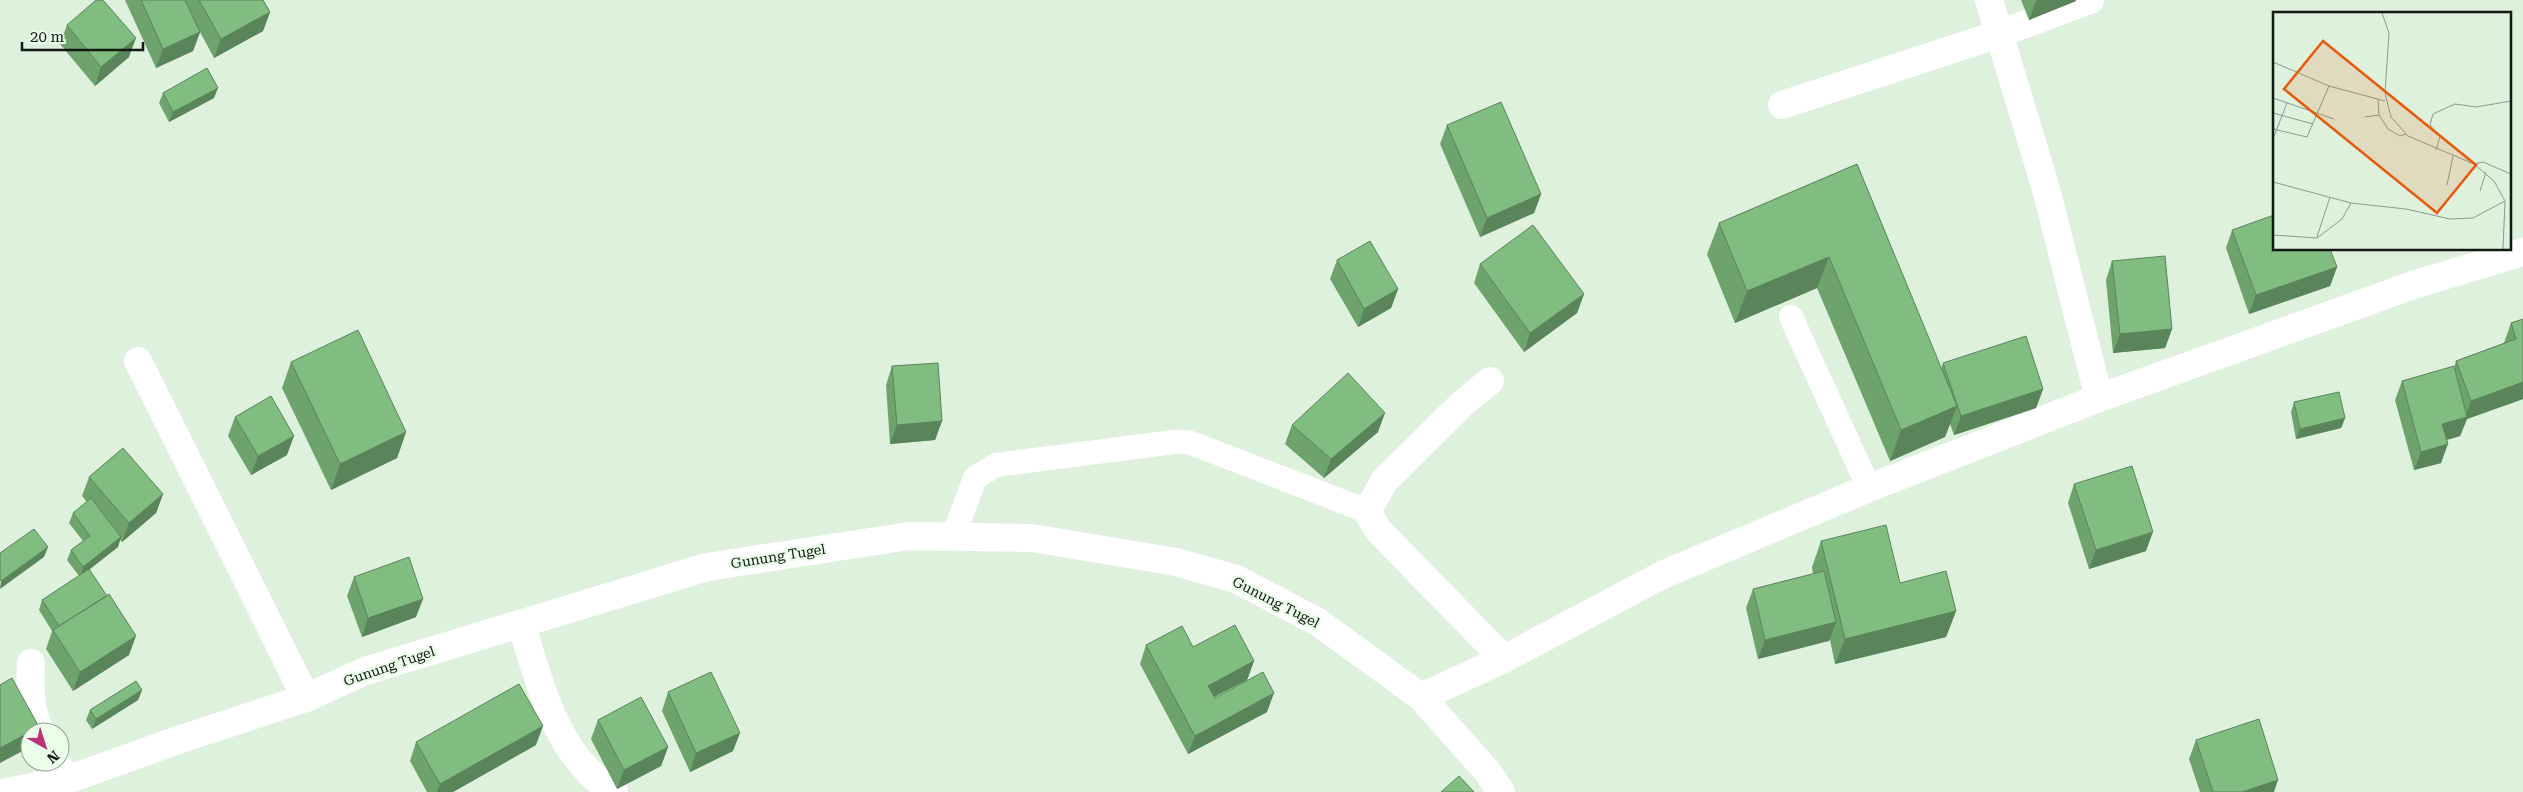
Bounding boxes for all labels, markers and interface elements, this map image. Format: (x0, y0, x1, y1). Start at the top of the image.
inset map (2273, 12, 2510, 250)
scale bar (22, 20, 144, 52)
text: 20 m (30, 28, 65, 46)
street label: Gunung Tugel (730, 541, 827, 571)
street label: Gunung Tugel (1230, 573, 1323, 631)
street label: Gunung Tugel (341, 643, 437, 689)
north arrow (20, 722, 70, 772)
text: N (44, 747, 62, 767)

